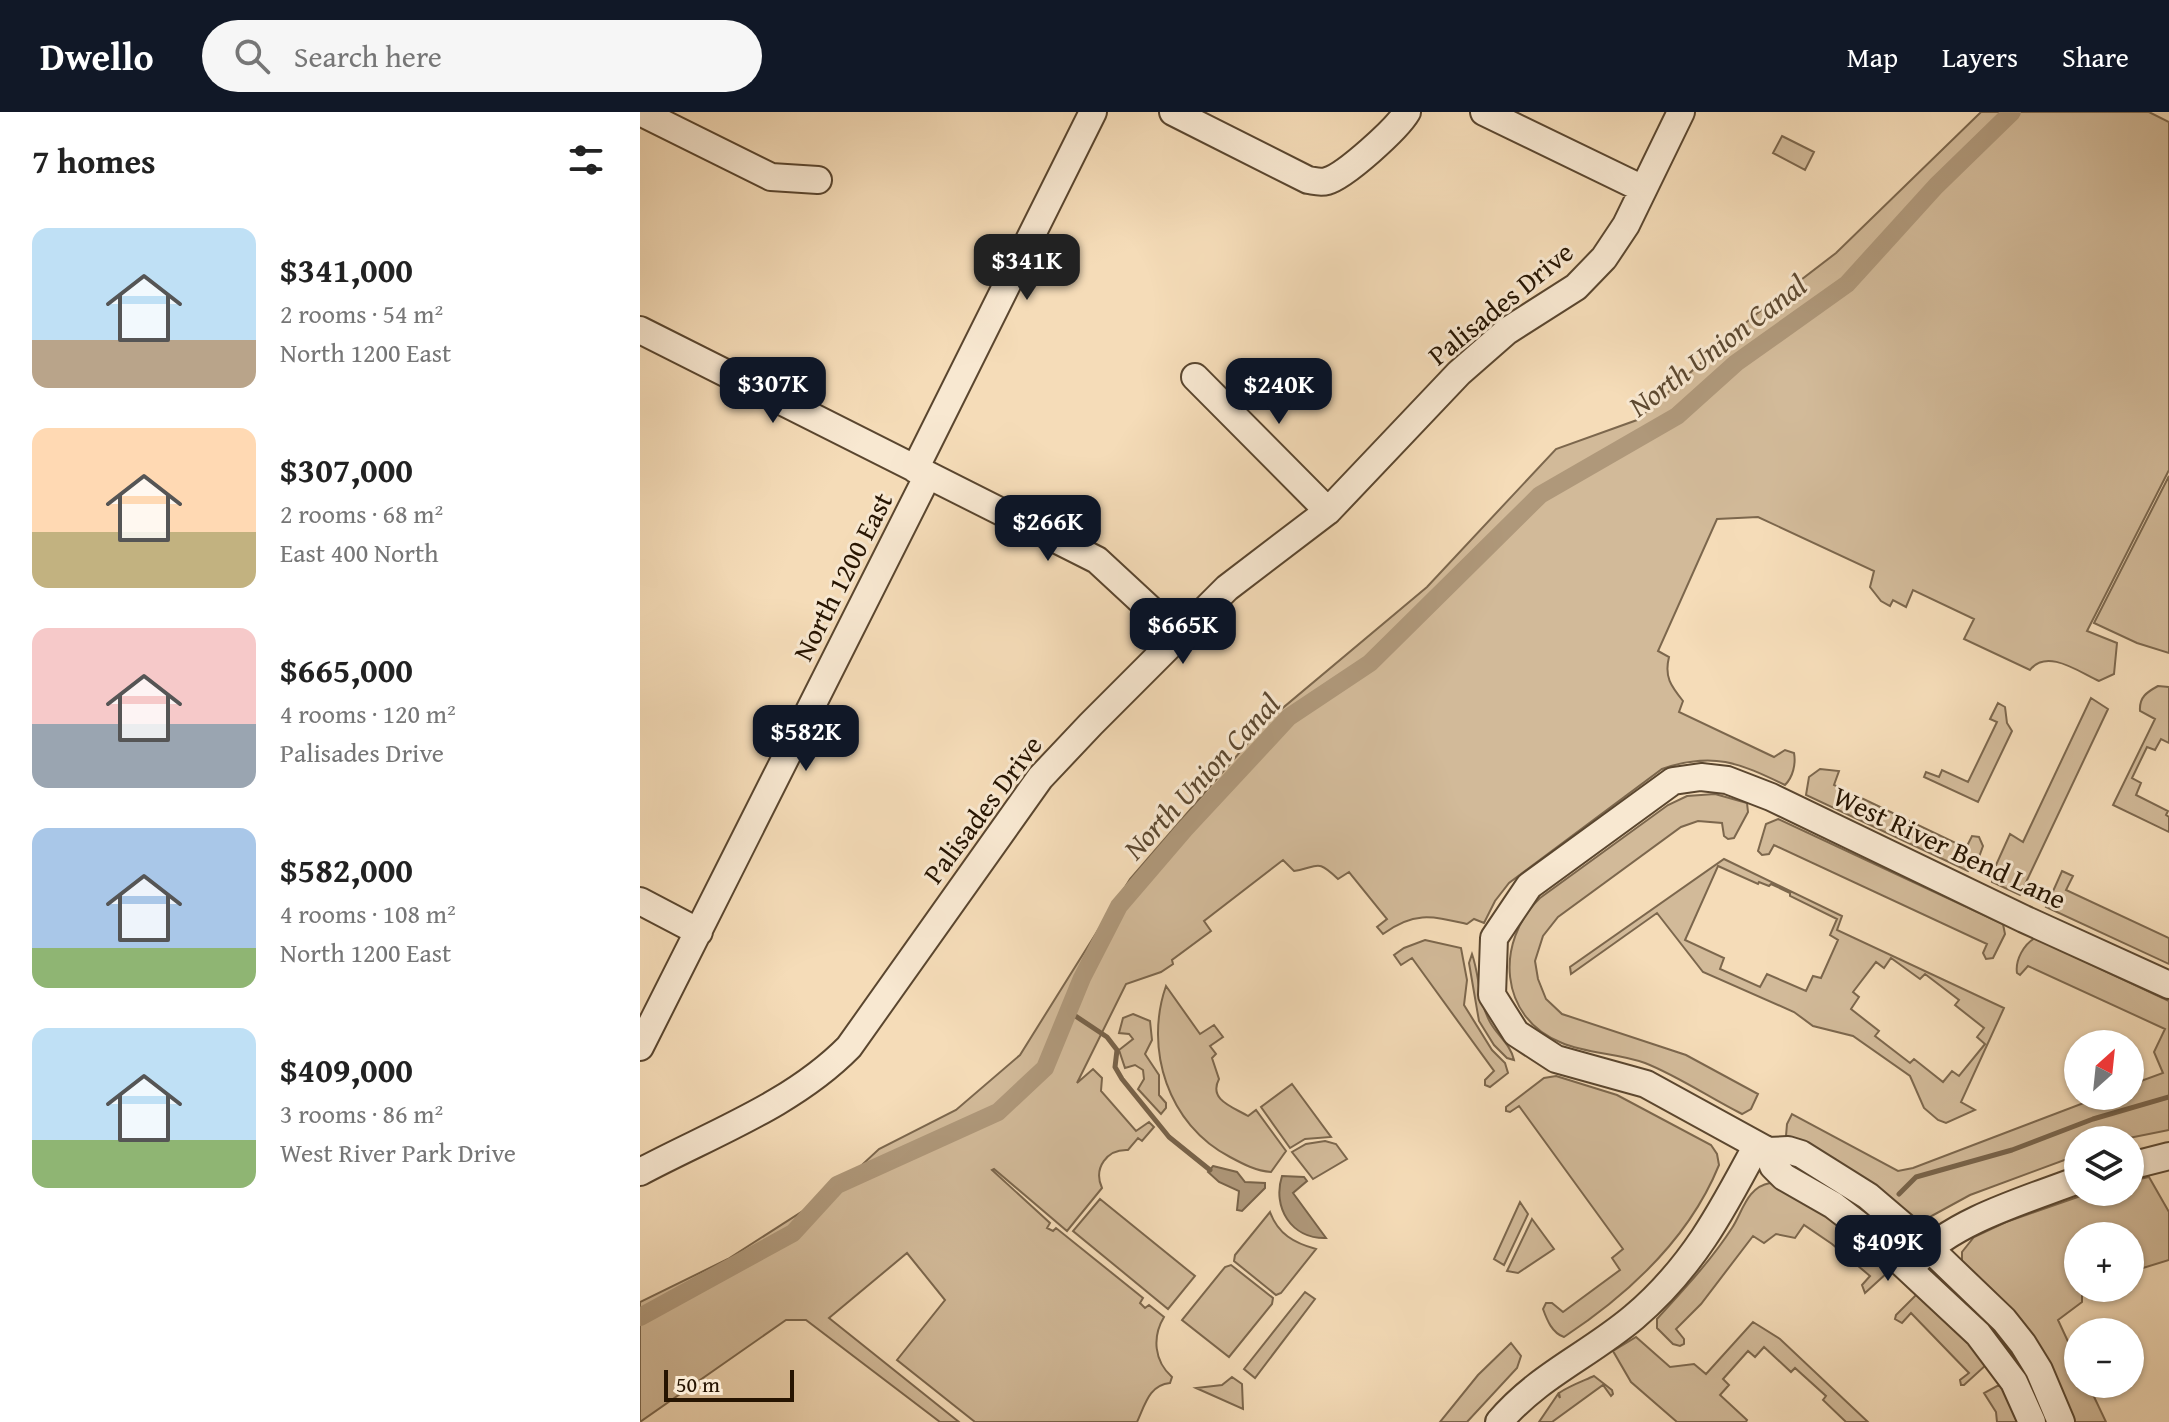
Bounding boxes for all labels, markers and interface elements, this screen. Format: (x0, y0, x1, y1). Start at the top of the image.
search box (202, 20, 762, 92)
text: Dwello (40, 28, 154, 84)
icon: search (230, 34, 274, 78)
text: Search here (294, 34, 442, 78)
text: Map (1847, 36, 1898, 77)
text: Layers (1942, 36, 2018, 77)
text: Share (2062, 36, 2129, 77)
text: 7 homes (32, 136, 156, 185)
icon: filters (564, 138, 608, 182)
street label: Palisades Drive (1418, 232, 1582, 374)
pin: $341K (971, 234, 1083, 302)
text: $341K (992, 240, 1062, 279)
text: $341,000 (280, 245, 413, 294)
icon: home (96, 260, 192, 356)
water label: North Union Canal (1618, 263, 1815, 427)
text: 2 rooms · 54 m² (280, 294, 443, 333)
text: North 1200 East (280, 333, 451, 372)
pin: $307K (717, 357, 829, 425)
pin: $240K (1223, 358, 1335, 426)
text: $307K (738, 363, 808, 402)
text: $240K (1244, 364, 1314, 403)
text: $307,000 (280, 445, 413, 494)
icon: home (96, 460, 192, 556)
street label: North 1200 East (782, 484, 902, 667)
text: 2 rooms · 68 m² (280, 494, 443, 533)
pin: $266K (992, 495, 1104, 563)
text: $266K (1013, 501, 1083, 540)
text: East 400 North (280, 533, 439, 572)
pin: $665K (1127, 598, 1239, 666)
text: $665K (1148, 604, 1218, 643)
text: $665,000 (280, 645, 413, 694)
icon: home (96, 660, 192, 756)
water label: North Union Canal (1112, 683, 1290, 870)
text: 4 rooms · 120 m² (280, 694, 456, 733)
pin: $582K (750, 705, 862, 773)
text: $582K (771, 711, 841, 750)
street label: Palisades Drive (913, 726, 1051, 892)
text: Palisades Drive (280, 733, 444, 772)
street label: West River Bend Lane (1827, 775, 2073, 919)
text: $582,000 (280, 845, 413, 894)
icon: home (96, 860, 192, 956)
text: 4 rooms · 108 m² (280, 894, 456, 933)
text: North 1200 East (280, 933, 451, 972)
north arrow (2064, 1030, 2144, 1110)
map controls (2064, 1030, 2144, 1398)
text: $409,000 (280, 1045, 413, 1094)
icon: home (96, 1060, 192, 1156)
text: 3 rooms · 86 m² (280, 1094, 443, 1133)
button: layers (2064, 1126, 2144, 1206)
text: West River Park Drive (280, 1133, 516, 1172)
pin: $409K (1832, 1215, 1944, 1283)
text: $409K (1853, 1221, 1923, 1260)
button: + (2064, 1222, 2144, 1302)
button: − (2064, 1318, 2144, 1398)
scale bar (664, 1366, 794, 1402)
text: 50 m (676, 1368, 720, 1400)

